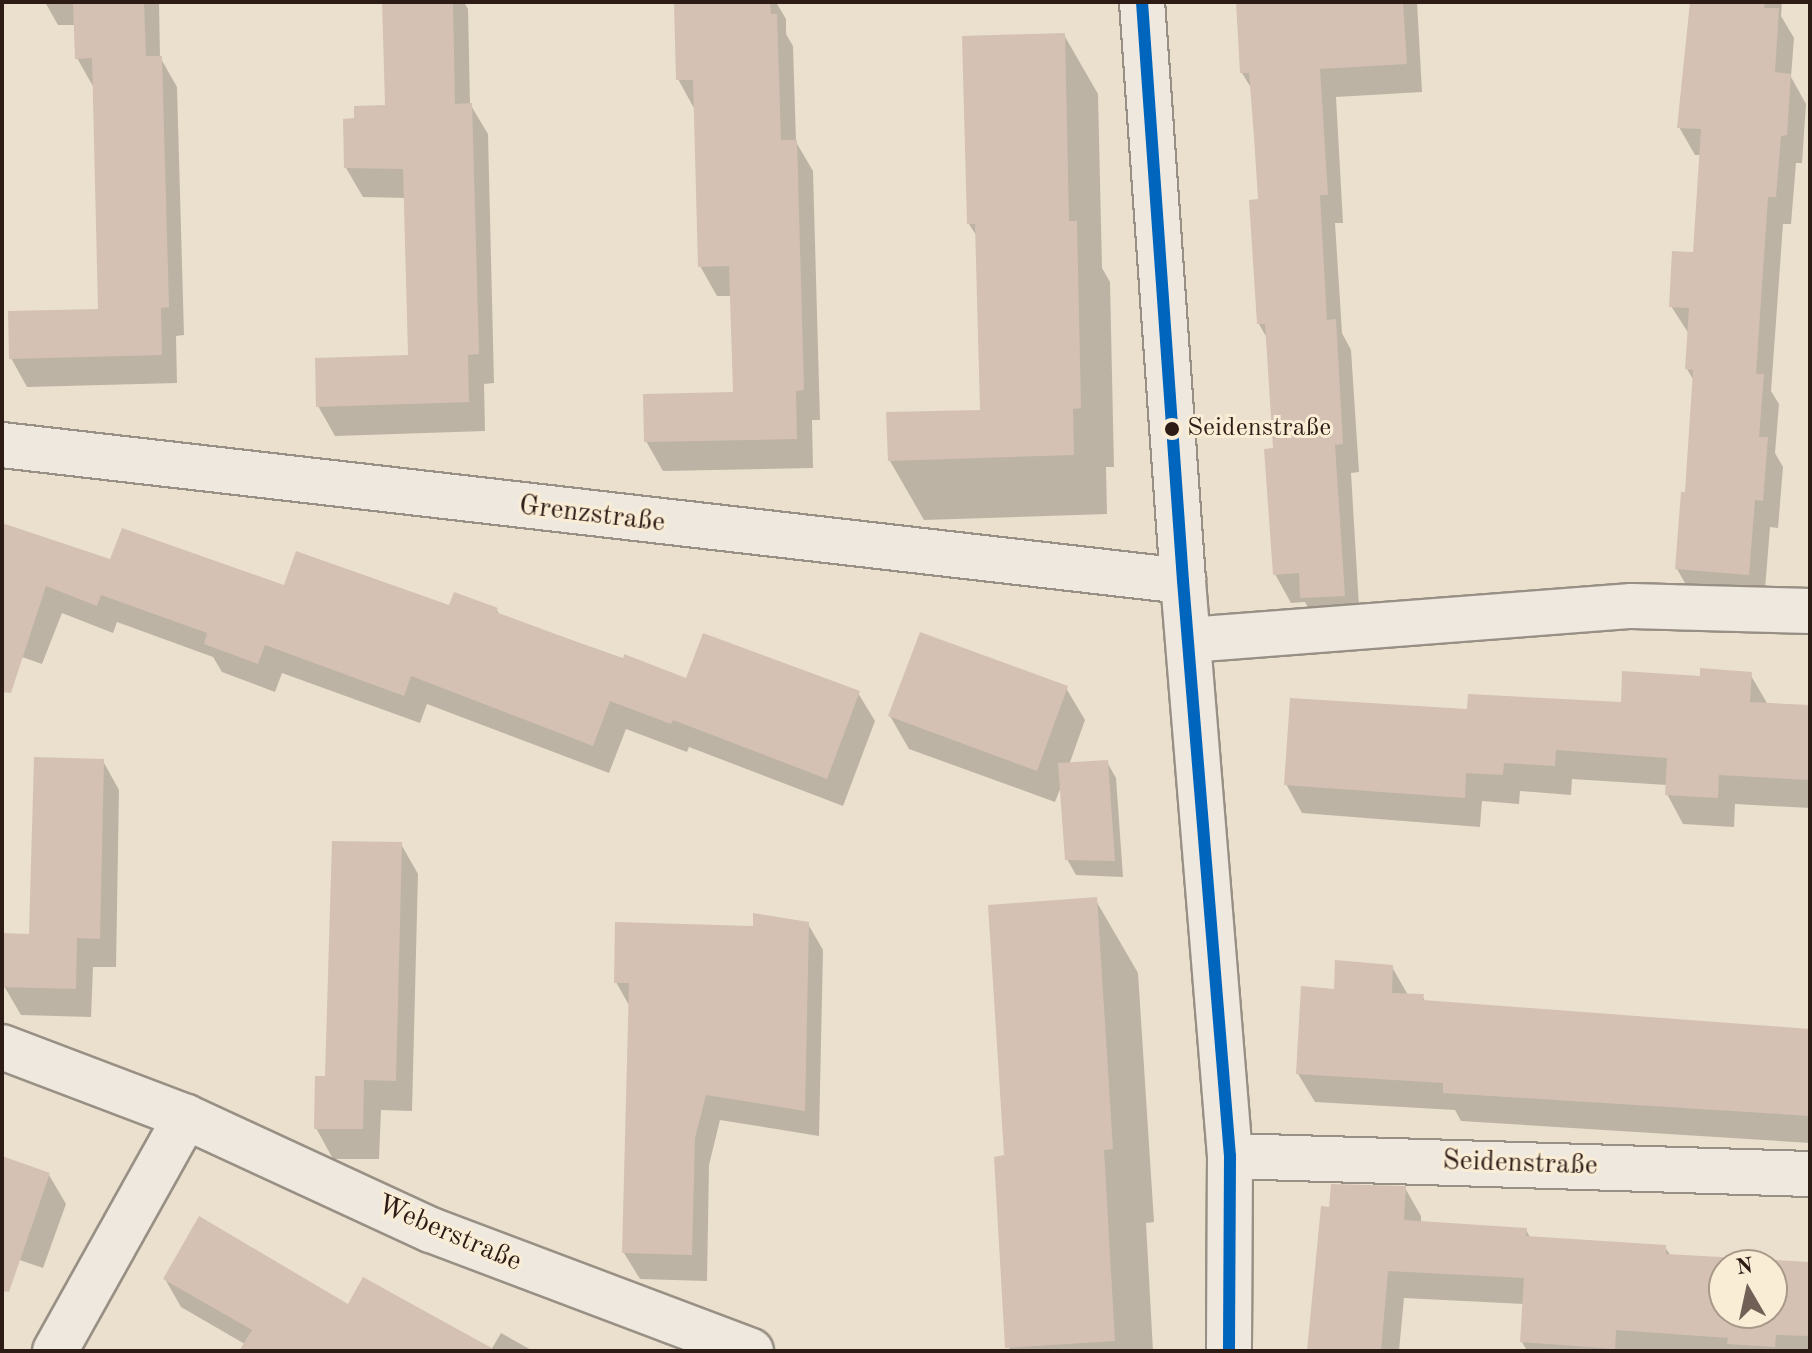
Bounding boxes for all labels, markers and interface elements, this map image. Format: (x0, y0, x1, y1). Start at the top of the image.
place label: Seidenstraße (1187, 413, 1331, 445)
marker: Seidenstraße (1164, 421, 1180, 437)
street label: Grenzstraße (517, 489, 667, 541)
street label: Seidenstraße (1442, 1145, 1598, 1183)
street label: Weberstraße (372, 1189, 526, 1279)
north arrow (1708, 1249, 1788, 1329)
text: N (1735, 1255, 1755, 1279)

